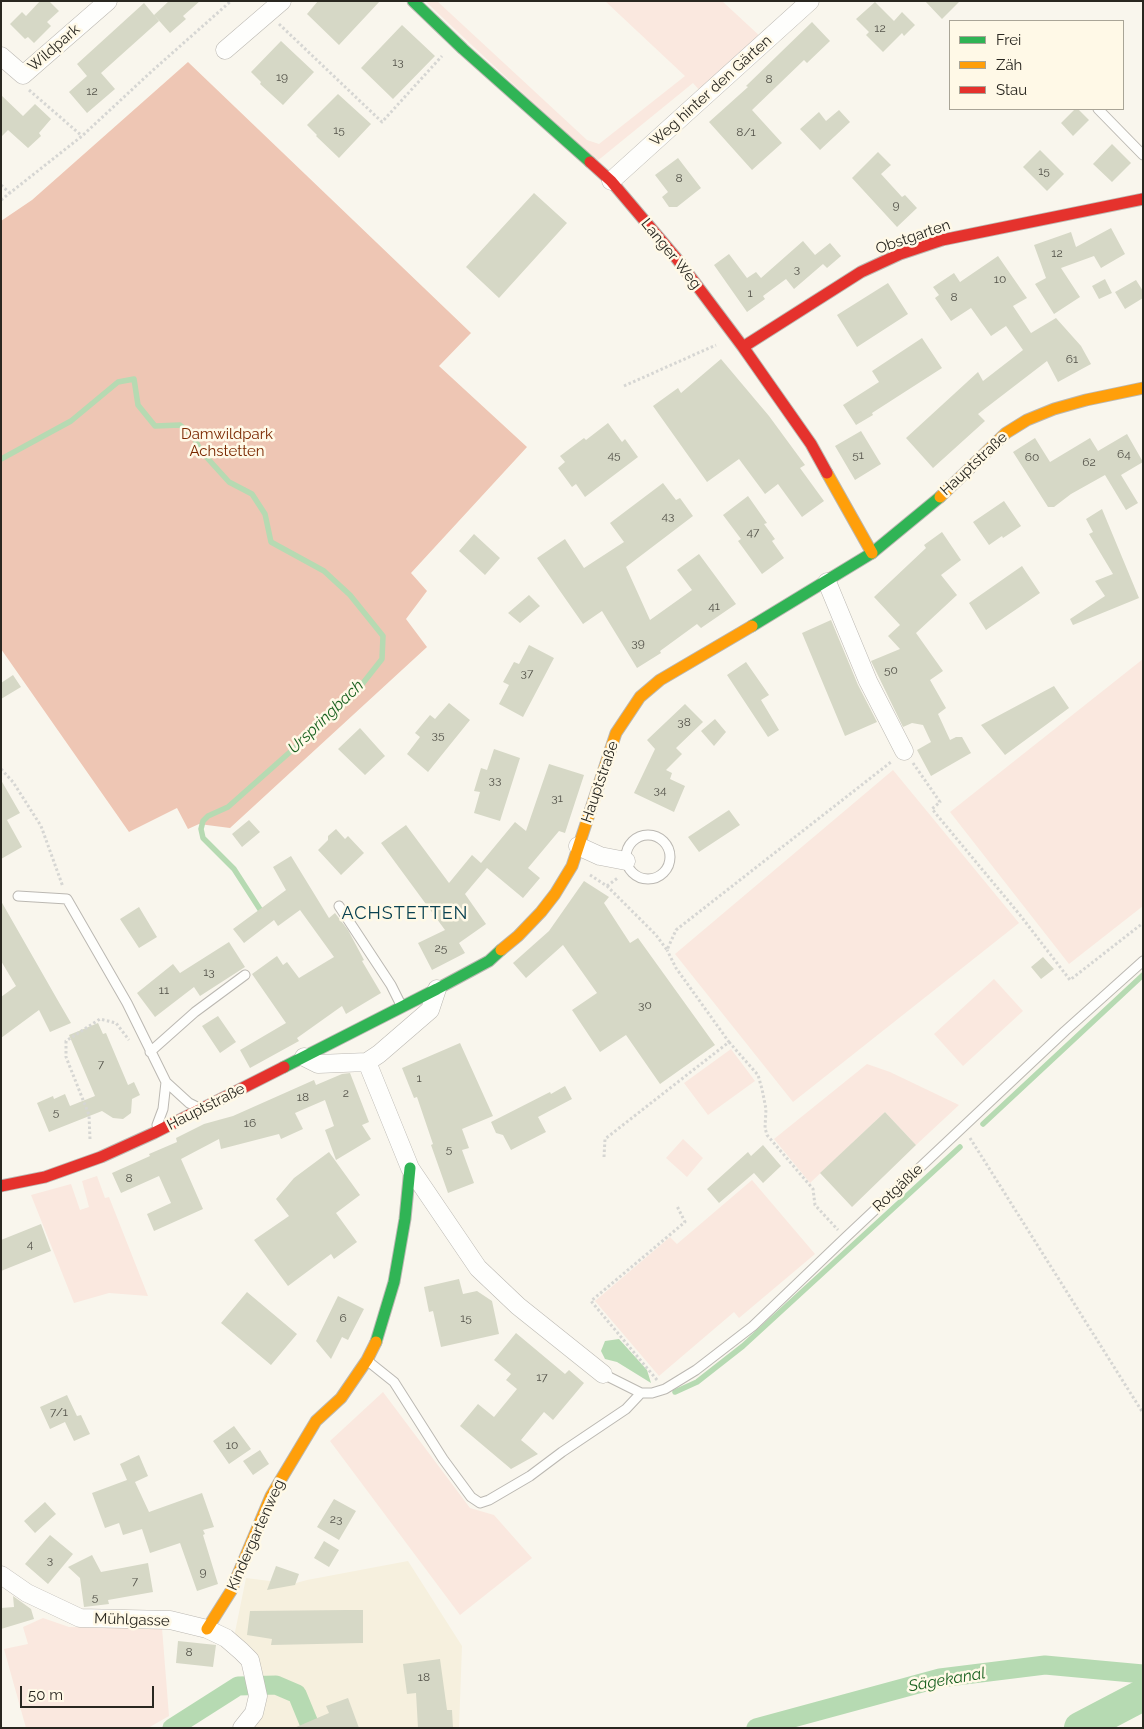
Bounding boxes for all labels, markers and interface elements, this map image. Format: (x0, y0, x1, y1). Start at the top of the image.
legend (949, 20, 1124, 110)
street label: Wildpark (24, 21, 84, 75)
house number: 12 (874, 21, 886, 35)
text: Frei (996, 31, 1021, 49)
street label: Weg hinter den Gärten (646, 32, 776, 150)
house number: 13 (392, 55, 404, 69)
text: Zäh (996, 56, 1022, 74)
house number: 19 (276, 70, 288, 84)
house number: 8 (765, 72, 773, 86)
text: Stau (996, 81, 1027, 99)
house number: 12 (86, 84, 98, 98)
house number: 15 (333, 123, 345, 137)
house number: 8/1 (736, 125, 756, 139)
house number: 15 (1038, 164, 1050, 178)
house number: 8 (675, 171, 683, 185)
house number: 9 (892, 198, 900, 212)
street label: Langer Weg (637, 215, 705, 293)
street label: Obstgarten (873, 216, 953, 258)
house number: 12 (1051, 246, 1063, 260)
house number: 3 (794, 262, 800, 276)
house number: 10 (994, 272, 1006, 286)
house number: 1 (747, 286, 753, 300)
house number: 8 (950, 290, 958, 304)
house number: 61 (1066, 352, 1078, 366)
park label: Damwildpark Achstetten (181, 425, 273, 460)
street label: Hauptstraße (937, 428, 1011, 500)
house number: 64 (1117, 447, 1131, 461)
house number: 45 (607, 448, 621, 462)
house number: 51 (852, 448, 864, 462)
house number: 60 (1025, 450, 1039, 464)
house number: 62 (1082, 455, 1096, 469)
house number: 43 (662, 509, 674, 523)
house number: 47 (747, 525, 759, 539)
house number: 41 (708, 599, 720, 613)
house number: 39 (631, 636, 645, 650)
house number: 50 (884, 663, 898, 677)
house number: 37 (521, 666, 533, 680)
water label: Urspringbach (284, 676, 368, 758)
house number: 38 (677, 715, 691, 729)
house number: 35 (432, 728, 444, 742)
street label: Hauptstraße (578, 739, 622, 825)
house number: 33 (489, 773, 501, 787)
house number: 34 (654, 783, 666, 797)
house number: 31 (551, 791, 563, 805)
district label: ACHSTETTEN (340, 903, 470, 925)
house number: 25 (435, 941, 447, 955)
house number: 13 (203, 965, 215, 979)
house number: 11 (159, 983, 169, 997)
house number: 30 (638, 998, 652, 1012)
house number: 7 (98, 1057, 104, 1071)
house number: 1 (416, 1071, 422, 1085)
street label: Hauptstraße (164, 1080, 248, 1134)
house number: 2 (343, 1086, 349, 1100)
house number: 18 (297, 1090, 309, 1104)
house number: 5 (53, 1105, 59, 1119)
house number: 16 (244, 1116, 256, 1130)
house number: 5 (446, 1142, 452, 1156)
street label: Rotgäßle (869, 1160, 927, 1216)
house number: 8 (125, 1171, 133, 1185)
house number: 4 (27, 1237, 33, 1251)
house number: 6 (339, 1311, 347, 1325)
house number: 15 (460, 1311, 472, 1325)
house number: 17 (536, 1370, 548, 1384)
house number: 7/1 (50, 1405, 68, 1419)
house number: 10 (226, 1438, 238, 1452)
street label: Kindergartenweg (223, 1477, 289, 1593)
house number: 23 (330, 1512, 342, 1526)
house number: 3 (47, 1553, 53, 1567)
house number: 9 (199, 1565, 207, 1579)
house number: 7 (132, 1574, 138, 1588)
house number: 5 (92, 1590, 98, 1604)
street label: Mühlgasse (94, 1610, 170, 1630)
house number: 8 (185, 1645, 193, 1659)
water label: Sägekanal (907, 1664, 987, 1696)
house number: 18 (418, 1670, 430, 1684)
scale bar (22, 1676, 156, 1708)
text: 50 m (28, 1686, 63, 1704)

